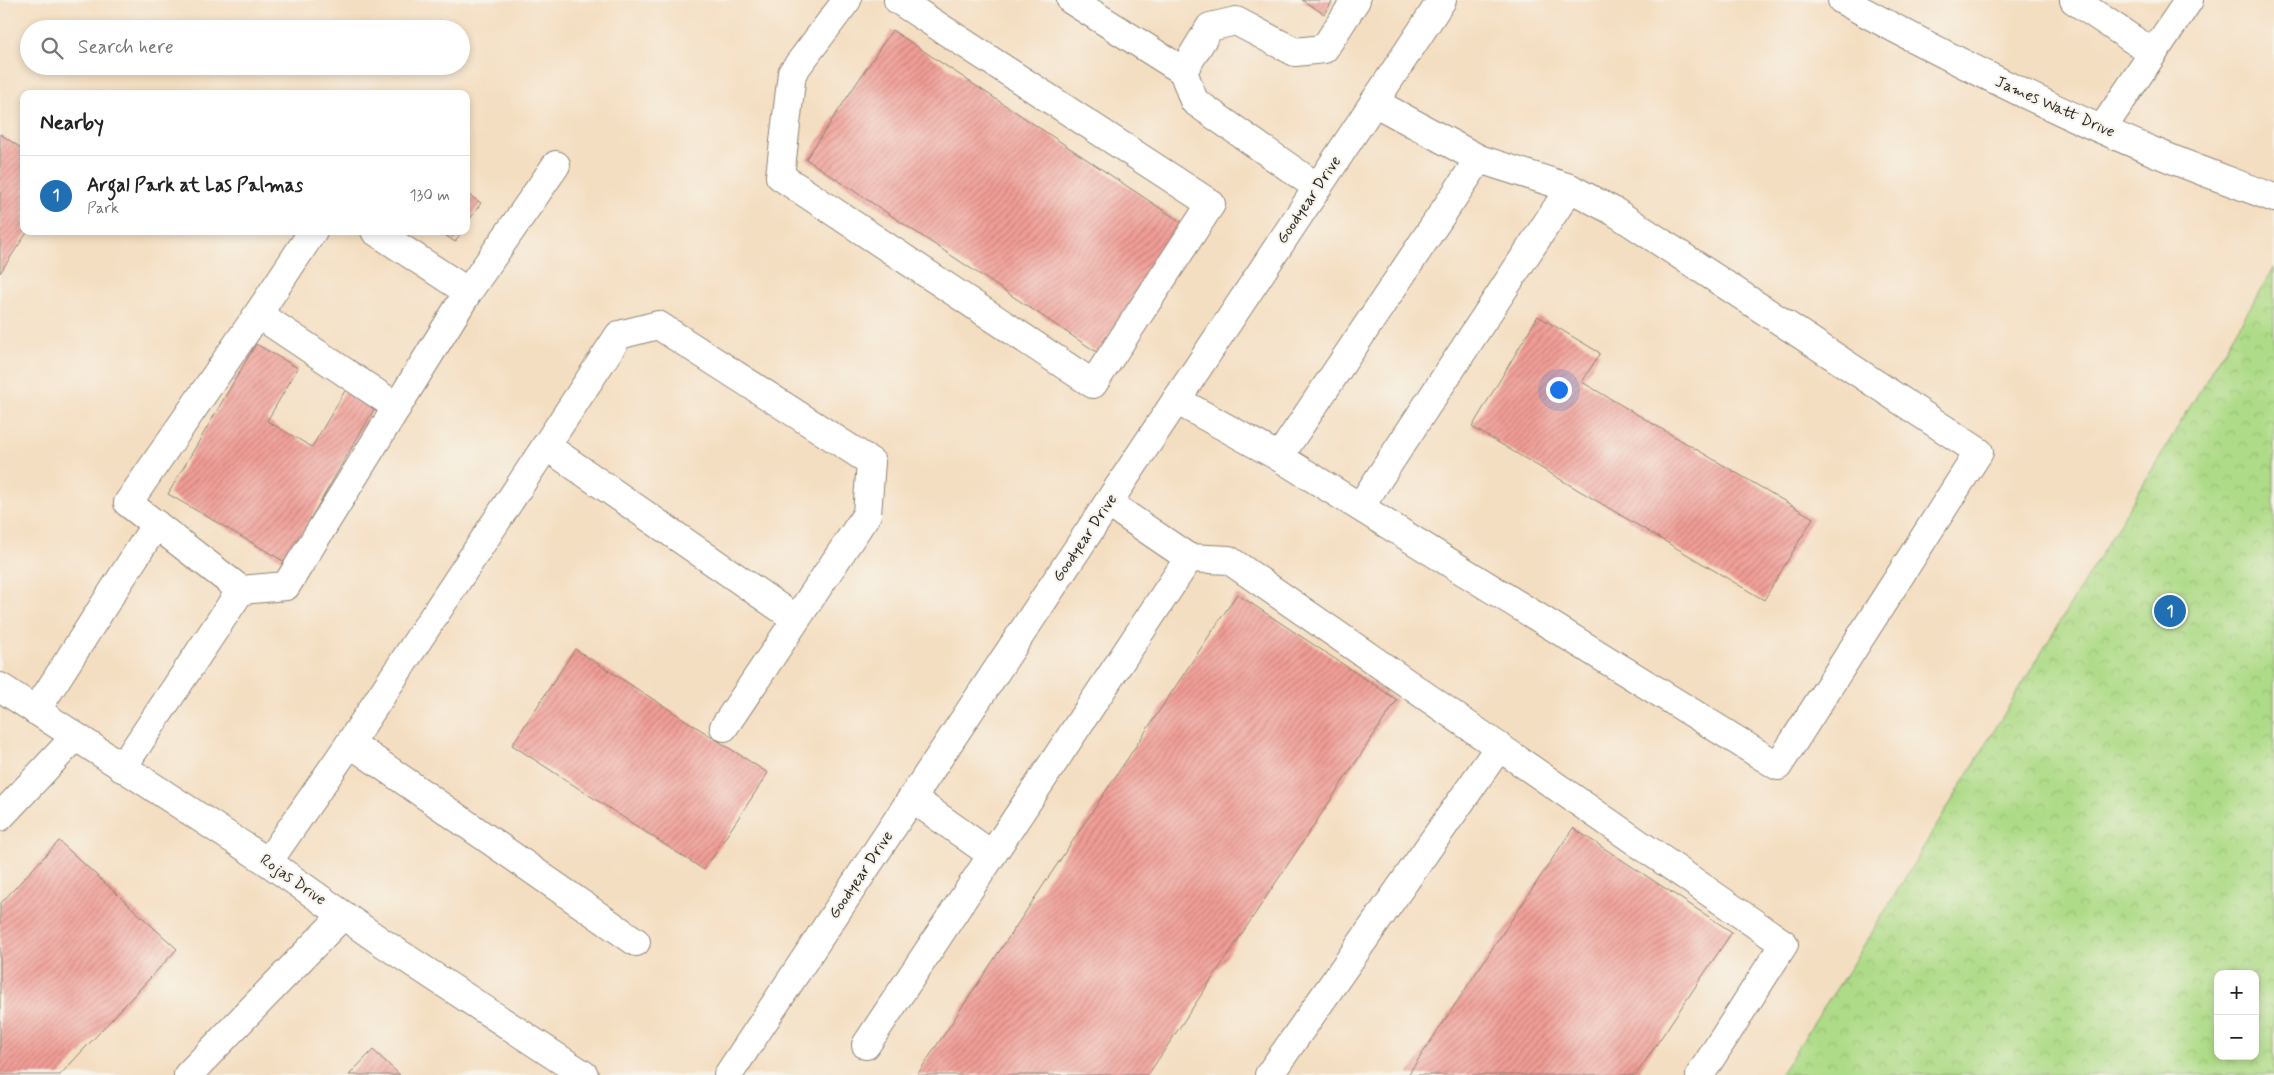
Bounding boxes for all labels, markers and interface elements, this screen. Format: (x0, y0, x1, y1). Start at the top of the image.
search box (20, 20, 470, 75)
icon: search (38, 34, 66, 62)
text: Search here (78, 35, 174, 60)
street label: James Watt Drive (1992, 71, 2118, 143)
text: Nearby (40, 109, 104, 137)
street label: Goodyear Drive (1272, 152, 1346, 248)
text: Argal Park at Las Palmas (87, 173, 303, 198)
text: 1 (52, 185, 60, 206)
text: 130 m (409, 185, 450, 206)
text: Park (87, 198, 119, 219)
your location (1546, 377, 1572, 403)
street label: Goodyear Drive (1048, 490, 1122, 586)
pin: 1 (2154, 592, 2186, 630)
street label: Goodyear Drive (824, 827, 898, 923)
street label: Rojas Drive (256, 850, 330, 910)
map controls (2214, 970, 2259, 1060)
button: + (2214, 970, 2259, 1015)
button: − (2214, 1015, 2259, 1060)

